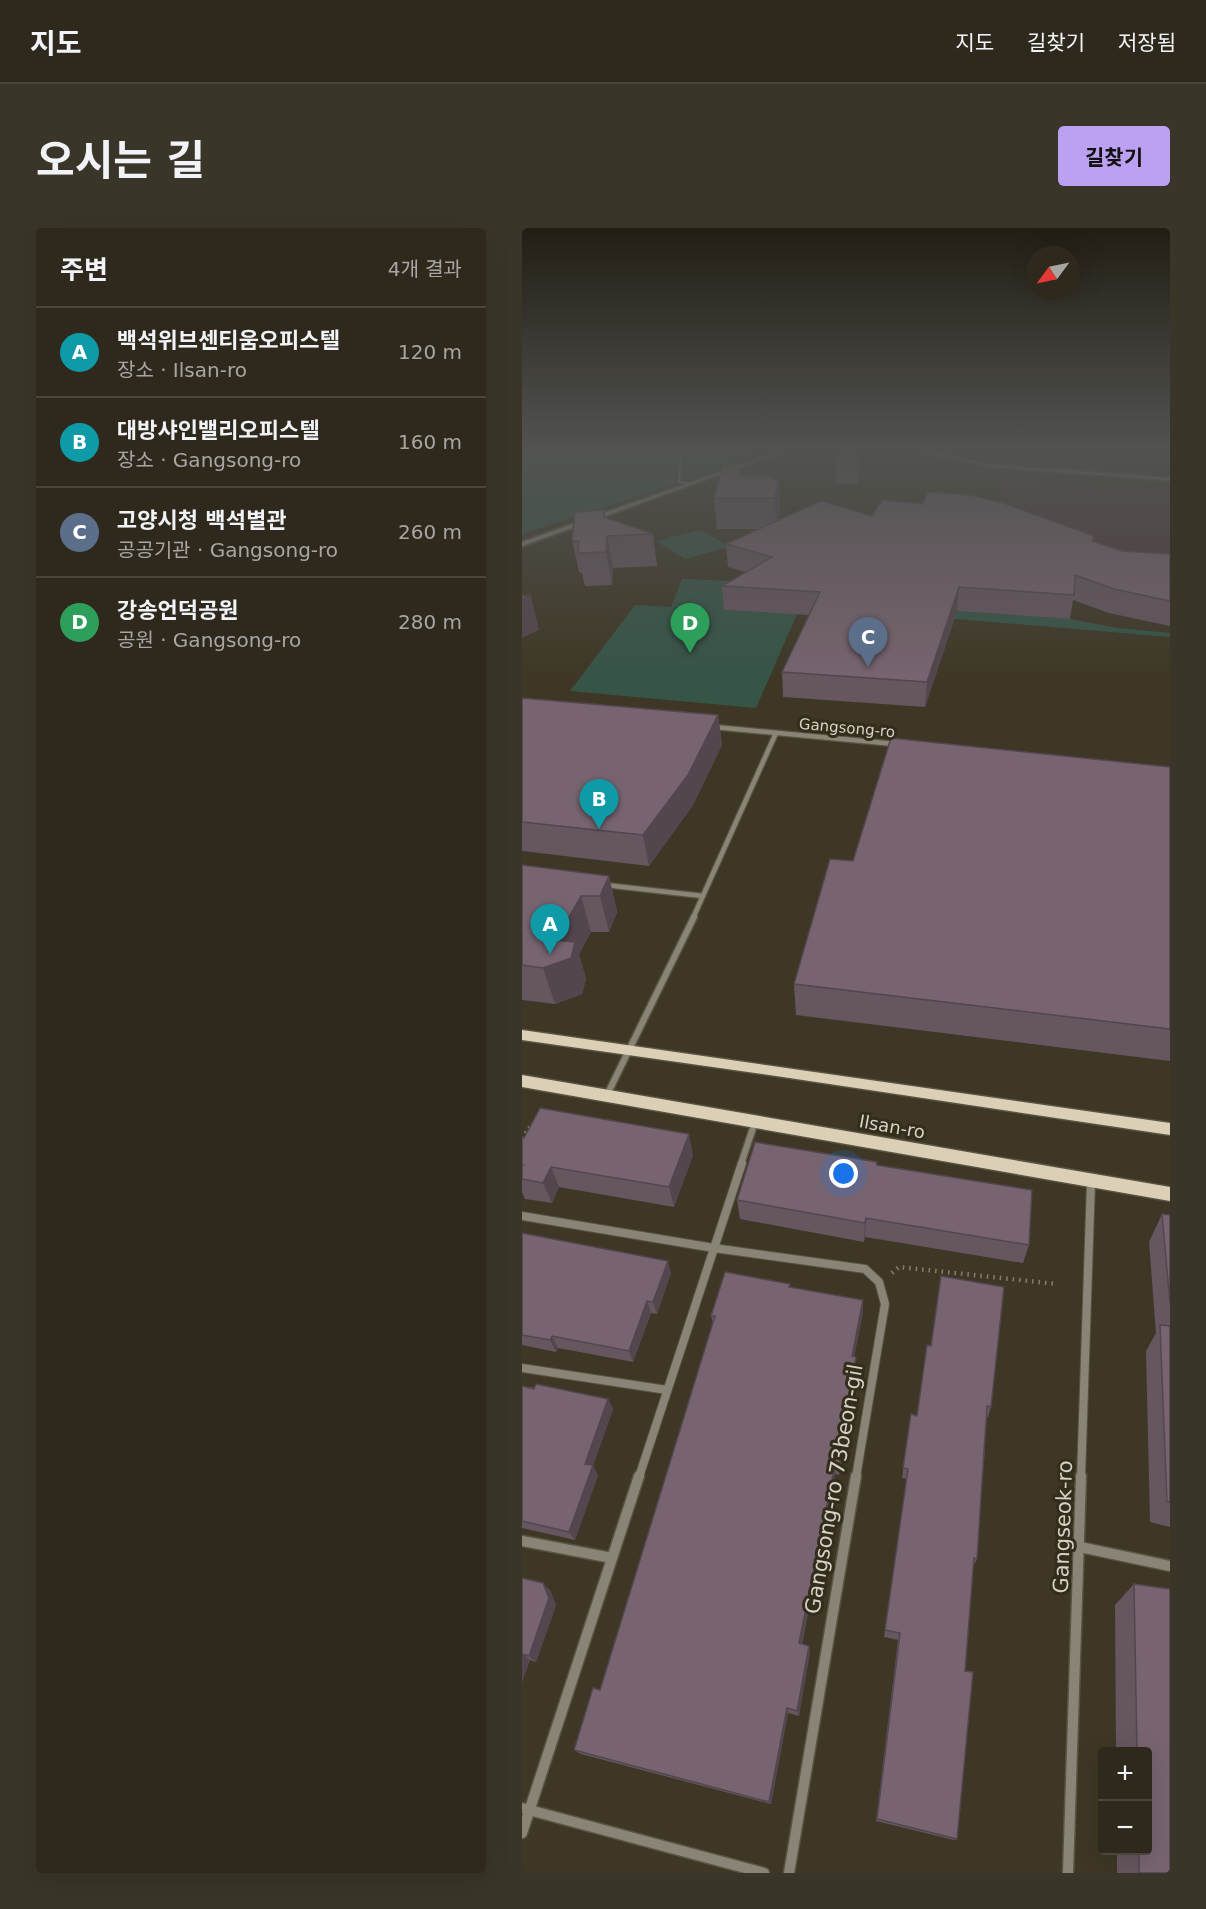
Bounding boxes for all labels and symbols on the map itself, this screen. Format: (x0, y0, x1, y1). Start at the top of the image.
north arrow (1026, 246, 1080, 300)
pin: D (670, 604, 710, 653)
pin: C (848, 618, 888, 667)
street label: Gangsong-ro (798, 715, 896, 741)
pin: B (580, 780, 619, 829)
pin: A (531, 904, 570, 954)
street label: Ilsan-ro (857, 1110, 927, 1143)
your location (829, 1159, 858, 1188)
street label: Gangsong-ro 73beon-gil (800, 1362, 868, 1616)
street label: Gangseok-ro (1049, 1460, 1077, 1594)

